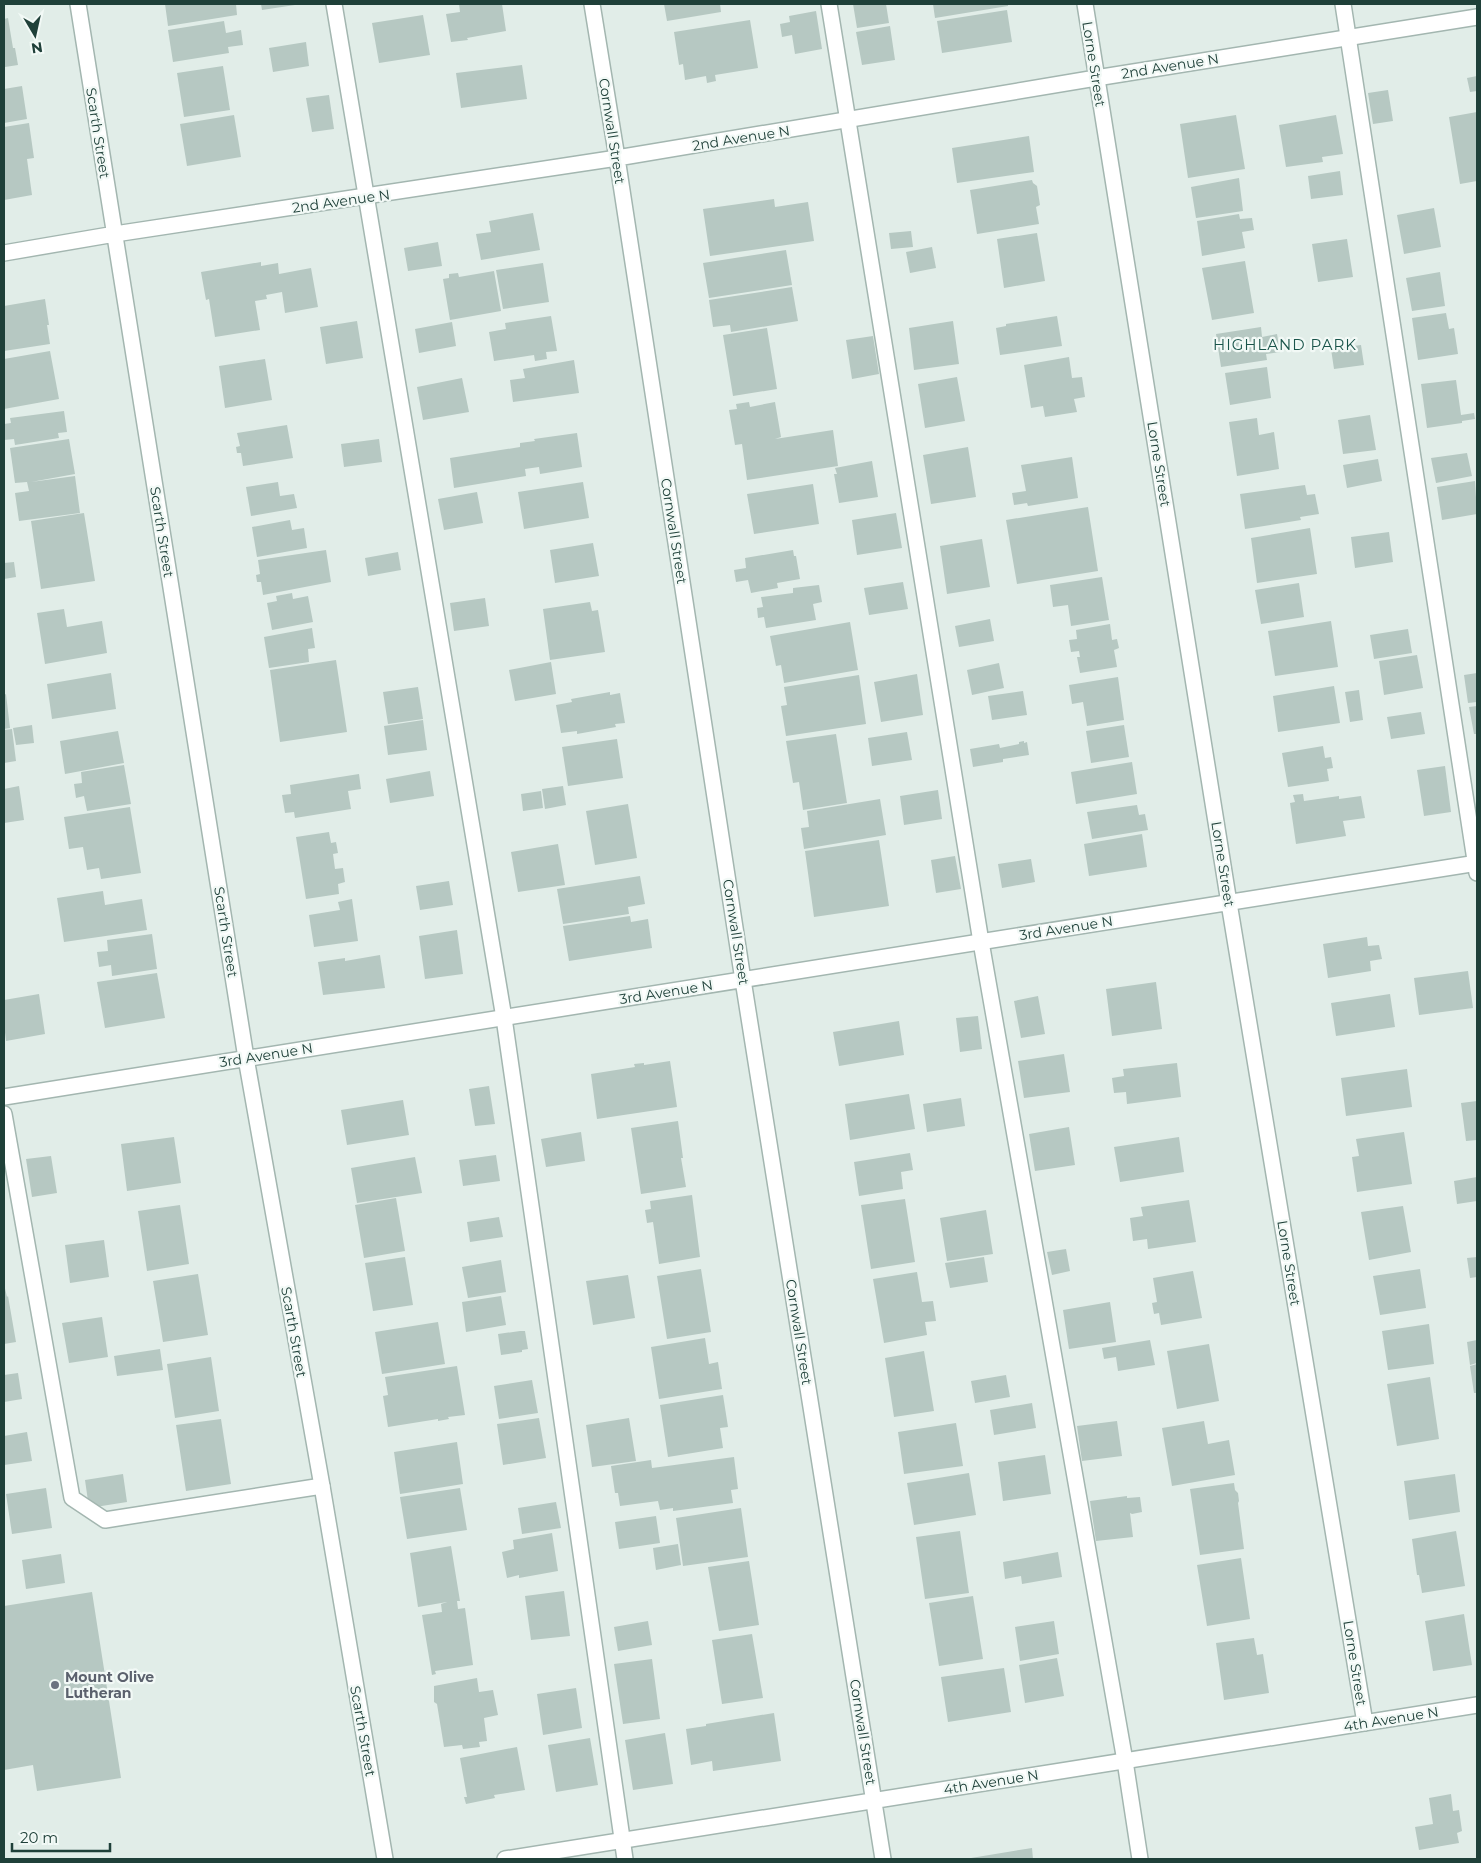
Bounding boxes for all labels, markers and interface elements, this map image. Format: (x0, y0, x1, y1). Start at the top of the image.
north arrow (10, 10, 60, 60)
street label: Lorne Street (1078, 20, 1110, 108)
text: N (30, 38, 44, 58)
street label: 2nd Avenue N (1120, 49, 1220, 83)
street label: Cornwall Street (595, 77, 629, 186)
street label: Scarth Street (82, 86, 114, 180)
street label: 2nd Avenue N (691, 121, 791, 155)
street label: 2nd Avenue N (291, 185, 391, 217)
district label: HIGHLAND PARK (1213, 335, 1357, 354)
street label: Lorne Street (1143, 420, 1175, 508)
street label: Cornwall Street (657, 477, 691, 586)
street label: Scarth Street (146, 485, 178, 579)
street label: Lorne Street (1207, 820, 1239, 908)
street label: Cornwall Street (719, 878, 753, 987)
street label: Scarth Street (210, 885, 242, 979)
street label: 3rd Avenue N (1018, 912, 1114, 944)
street label: 3rd Avenue N (618, 976, 714, 1008)
street label: 3rd Avenue N (218, 1039, 314, 1071)
street label: Lorne Street (1273, 1219, 1305, 1307)
street label: Cornwall Street (782, 1278, 816, 1387)
street label: Scarth Street (277, 1285, 311, 1379)
street label: Lorne Street (1339, 1619, 1371, 1707)
place label: Mount Olive Lutheran (65, 1668, 154, 1702)
street label: Cornwall Street (846, 1678, 880, 1787)
marker: Mount Olive Lutheran (49, 1679, 61, 1691)
street label: Scarth Street (346, 1684, 380, 1778)
street label: 4th Avenue N (1342, 1703, 1440, 1735)
street label: 4th Avenue N (942, 1766, 1040, 1798)
scale bar (12, 1820, 110, 1852)
text: 20 m (20, 1828, 58, 1847)

